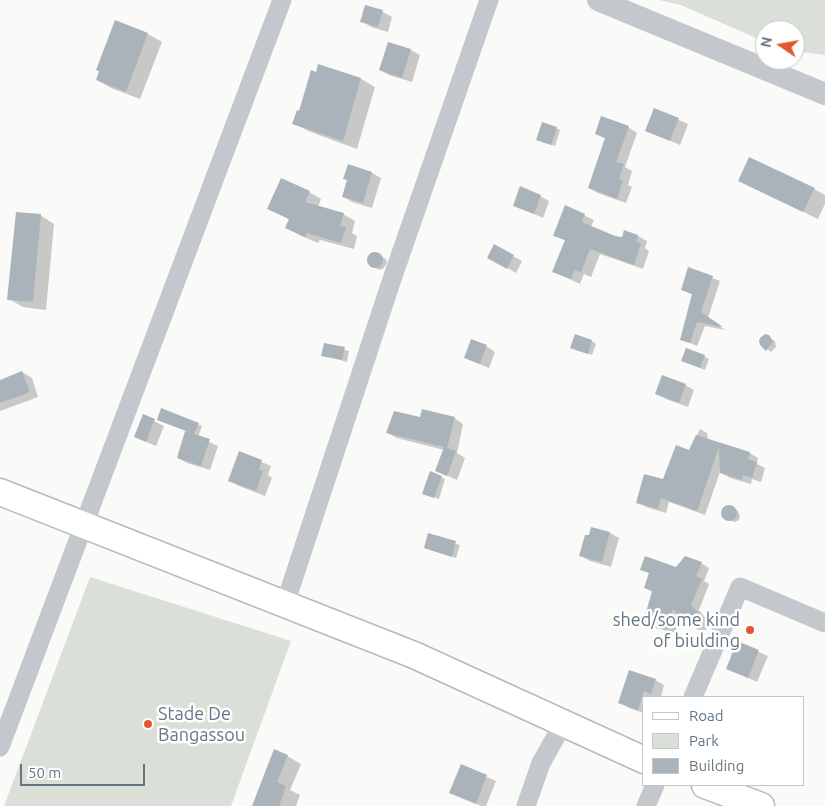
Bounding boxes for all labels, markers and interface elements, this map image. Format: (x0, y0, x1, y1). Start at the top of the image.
north arrow (755, 20, 805, 70)
text: N (757, 35, 775, 49)
place label: shed/some kind of biulding (613, 609, 740, 652)
marker: shed/some kind of biulding (744, 624, 756, 636)
legend (642, 696, 805, 786)
place label: Stade De Bangassou (158, 703, 245, 746)
text: Road (689, 707, 724, 724)
marker: Stade De Bangassou (142, 718, 154, 730)
text: Park (689, 732, 719, 749)
scale bar (22, 754, 148, 786)
text: Building (689, 757, 744, 774)
text: 50 m (28, 764, 61, 781)

